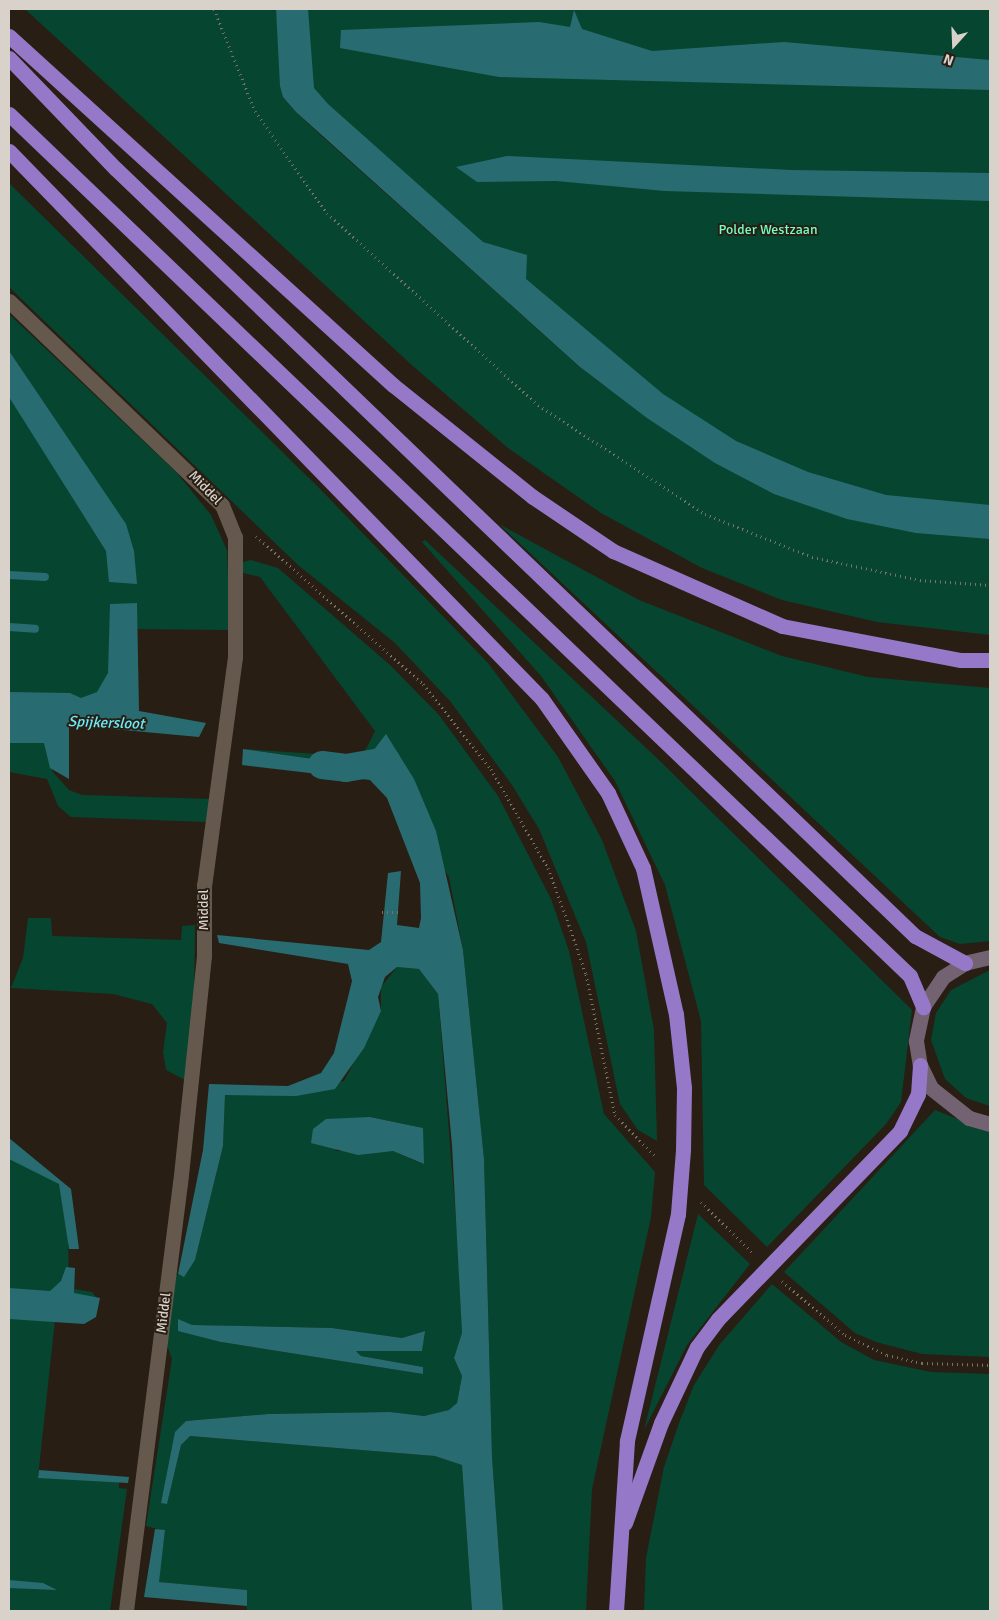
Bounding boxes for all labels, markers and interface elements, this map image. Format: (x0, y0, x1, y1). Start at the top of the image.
north arrow (929, 20, 979, 70)
text: N (941, 50, 956, 69)
park label: Polder Westzaan (718, 222, 818, 238)
street label: Middel (185, 467, 225, 509)
water label: Spijkersloot (68, 713, 144, 733)
street label: Middel (196, 889, 212, 931)
street label: Middel (153, 1292, 175, 1334)

